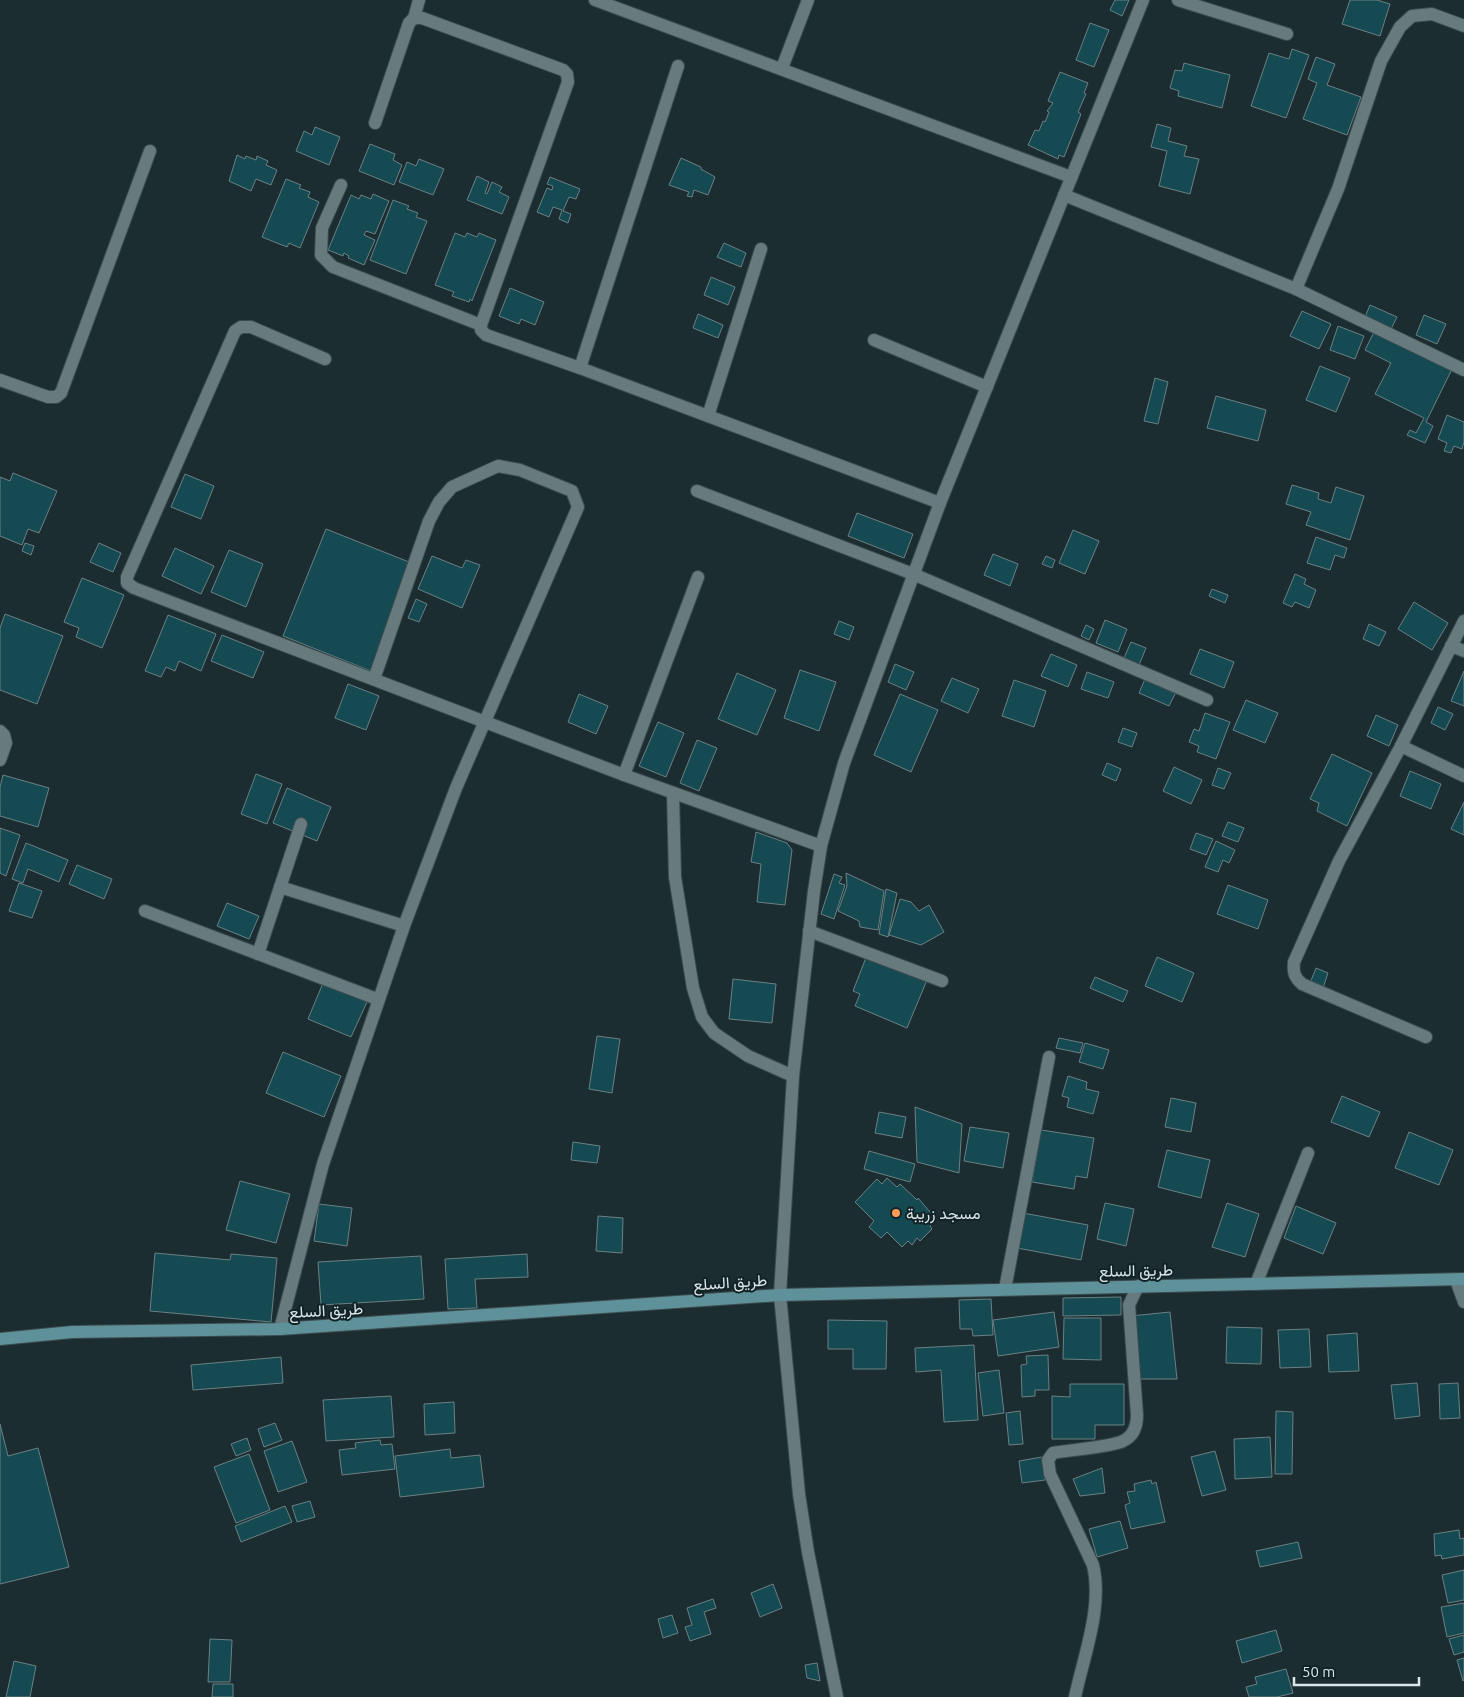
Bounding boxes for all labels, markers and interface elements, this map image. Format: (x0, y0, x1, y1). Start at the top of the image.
place label: مسجد زريبة (906, 1204, 981, 1224)
marker: مسجد زريبة (890, 1207, 902, 1219)
street label: طريق السلع (1099, 1260, 1173, 1283)
street label: طريق السلع (692, 1270, 768, 1297)
street label: طريق السلع (289, 1299, 364, 1324)
scale bar (1294, 1654, 1419, 1686)
text: 50 m (1302, 1663, 1335, 1680)

